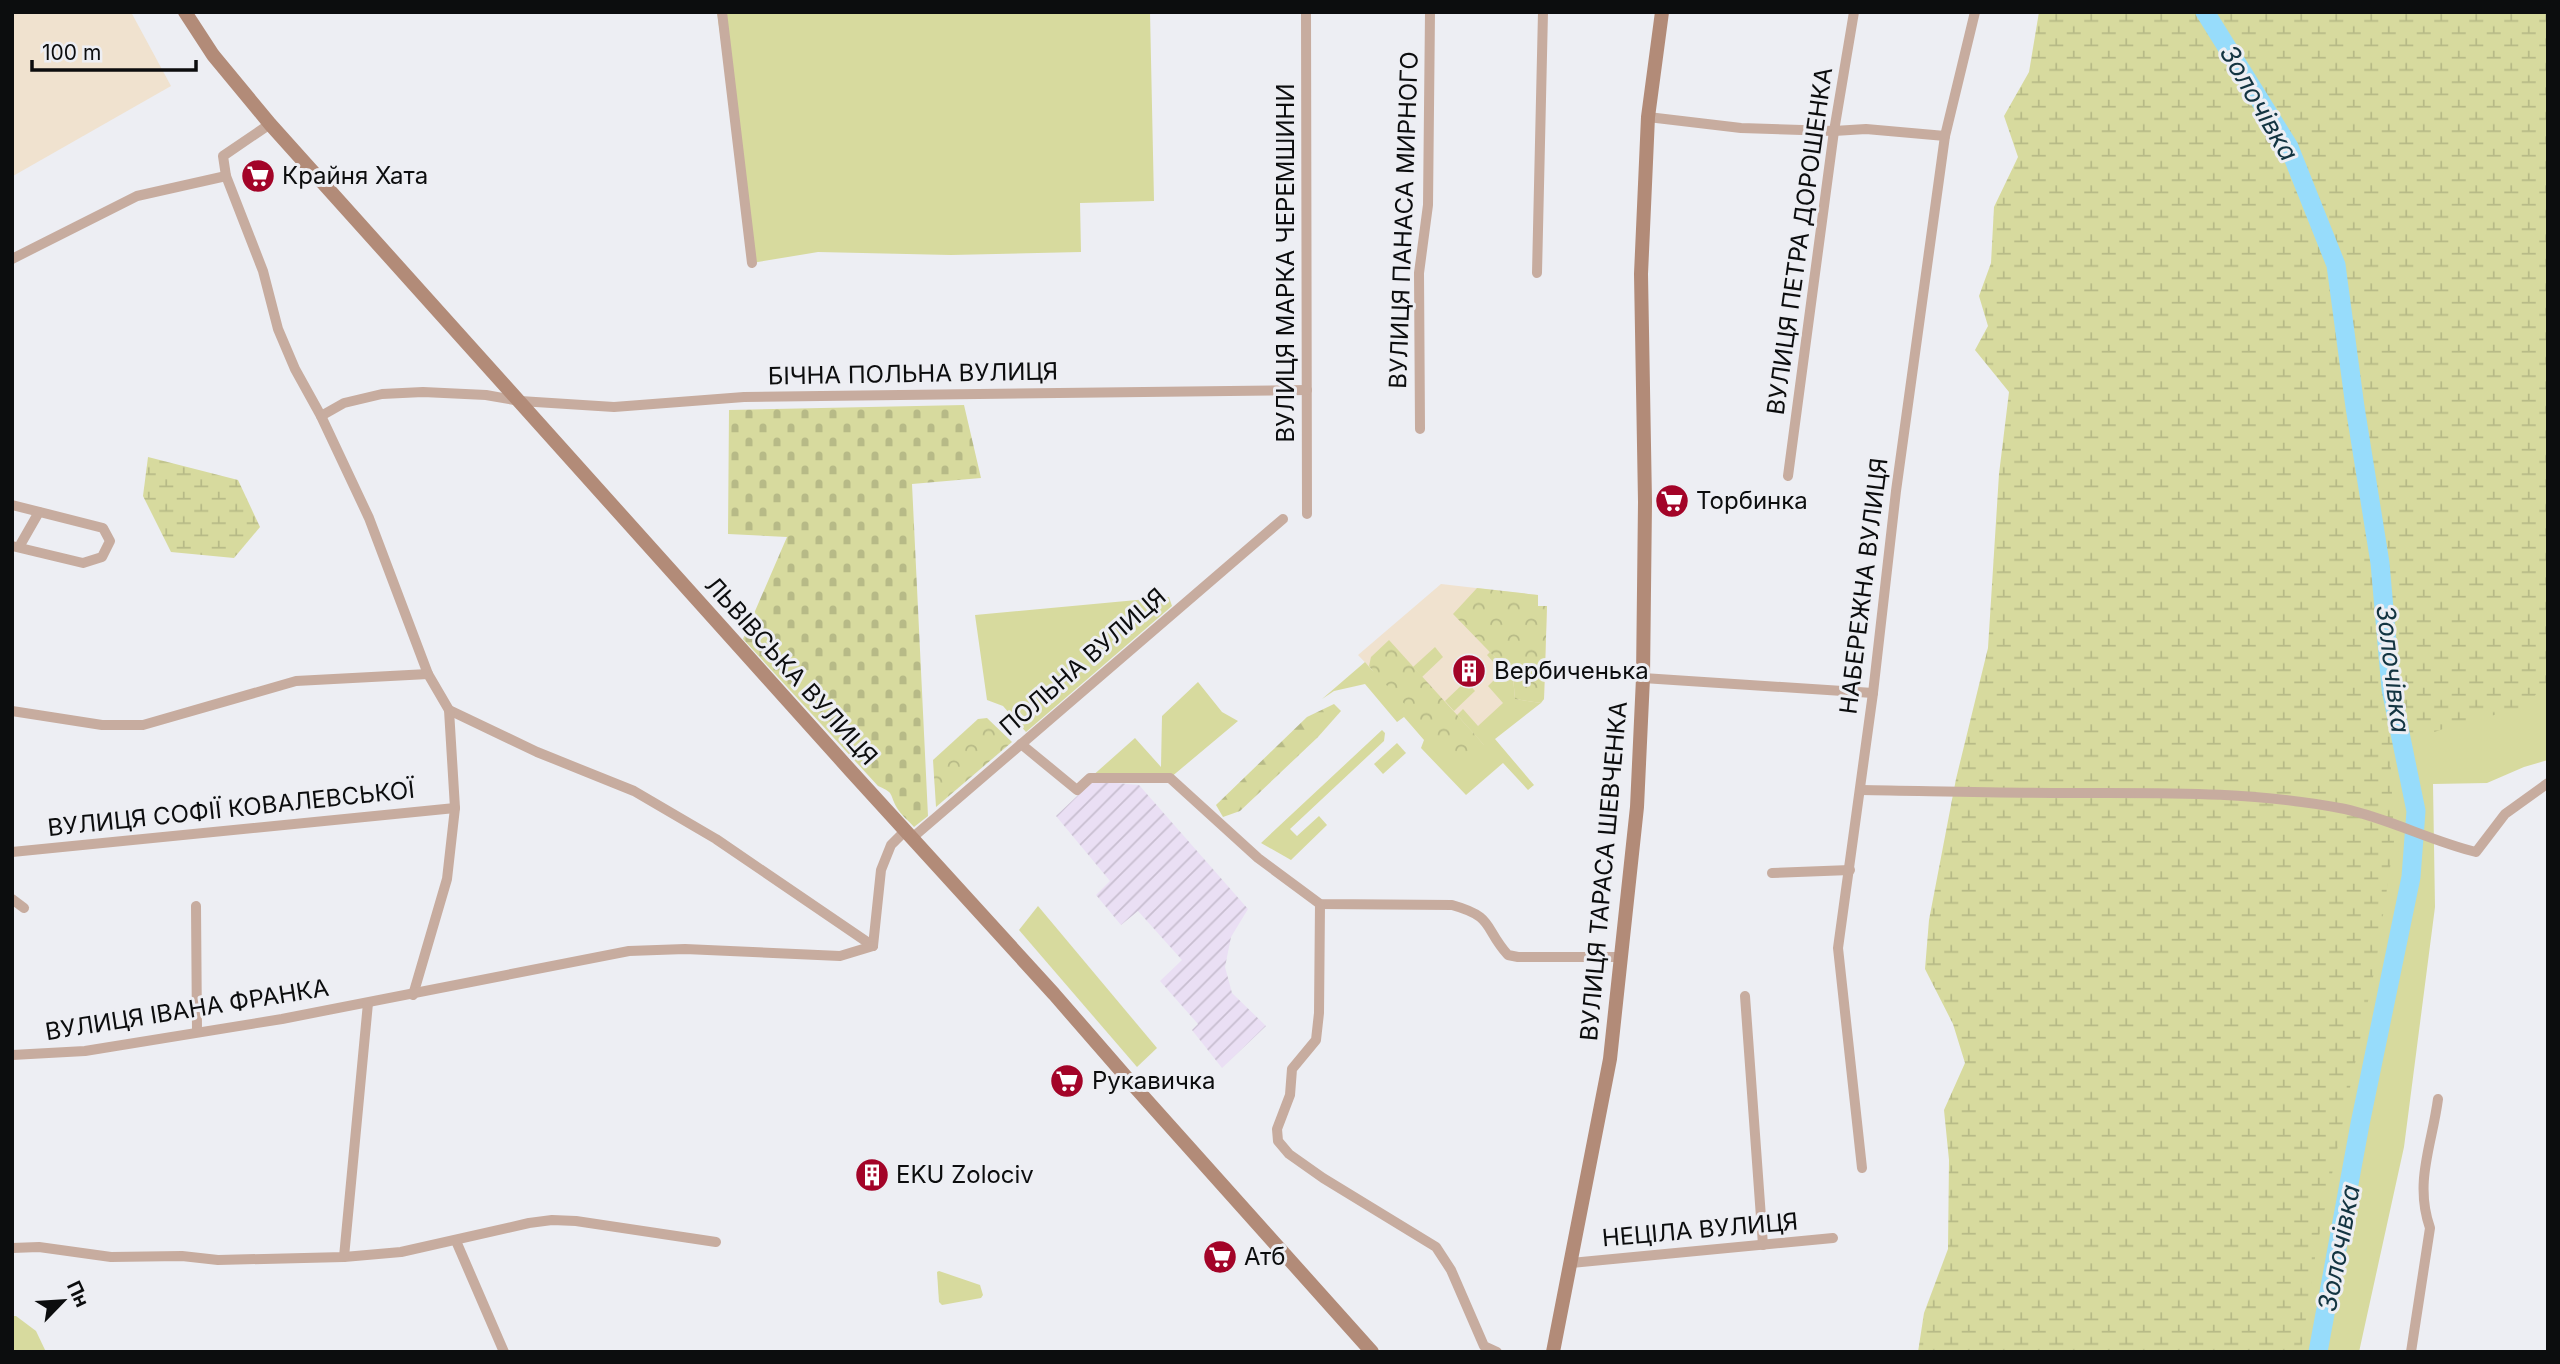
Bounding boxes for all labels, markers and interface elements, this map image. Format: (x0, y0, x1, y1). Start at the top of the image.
scale bar (32, 28, 196, 72)
water label: Золочівка (2214, 39, 2305, 166)
text: 100 m (42, 40, 101, 65)
street label: ВУЛИЦЯ ПАНАСА МИРНОГО (1383, 51, 1424, 389)
street label: ВУЛИЦЯ ПЕТРА ДОРОШЕНКА (1761, 65, 1838, 417)
street label: ВУЛИЦЯ МАРКА ЧЕРЕМШИНИ (1271, 84, 1300, 442)
supermarket icon: Крайня Хата (239, 157, 277, 195)
place label: Крайня Хата (282, 161, 428, 190)
street label: БІЧНА ПОЛЬНА ВУЛИЦЯ (768, 356, 1058, 391)
street label: НАБЕРЕЖНА ВУЛИЦЯ (1833, 456, 1894, 716)
supermarket icon: Торбинка (1653, 482, 1691, 520)
place label: Торбинка (1696, 486, 1808, 515)
street label: ЛЬВІВСЬКА ВУЛИЦЯ (699, 570, 884, 771)
street label: ПОЛЬНА ВУЛИЦЯ (994, 582, 1172, 742)
water label: Золочівка (2370, 603, 2417, 735)
building icon: Вербиченька (1450, 652, 1488, 690)
place label: Вербиченька (1494, 656, 1649, 685)
street label: ВУЛИЦЯ ТАРАСА ШЕВЧЕНКА (1574, 700, 1633, 1042)
street label: ВУЛИЦЯ СОФІЇ КОВАЛЕВСЬКОЇ (46, 775, 417, 842)
street label: ВУЛИЦЯ ІВАНА ФРАНКА (43, 973, 331, 1046)
supermarket icon: Рукавичка (1048, 1062, 1086, 1100)
place label: Рукавичка (1092, 1066, 1215, 1095)
building icon: EKU Zolociv (853, 1156, 891, 1194)
place label: EKU Zolociv (896, 1160, 1034, 1189)
water label: Золочівка (2311, 1182, 2366, 1314)
street label: НЕЦІЛА ВУЛИЦЯ (1601, 1206, 1799, 1253)
supermarket icon: Атб (1201, 1238, 1239, 1276)
place label: Атб (1244, 1242, 1285, 1271)
north arrow (28, 1266, 98, 1336)
text: Пн (62, 1277, 94, 1311)

